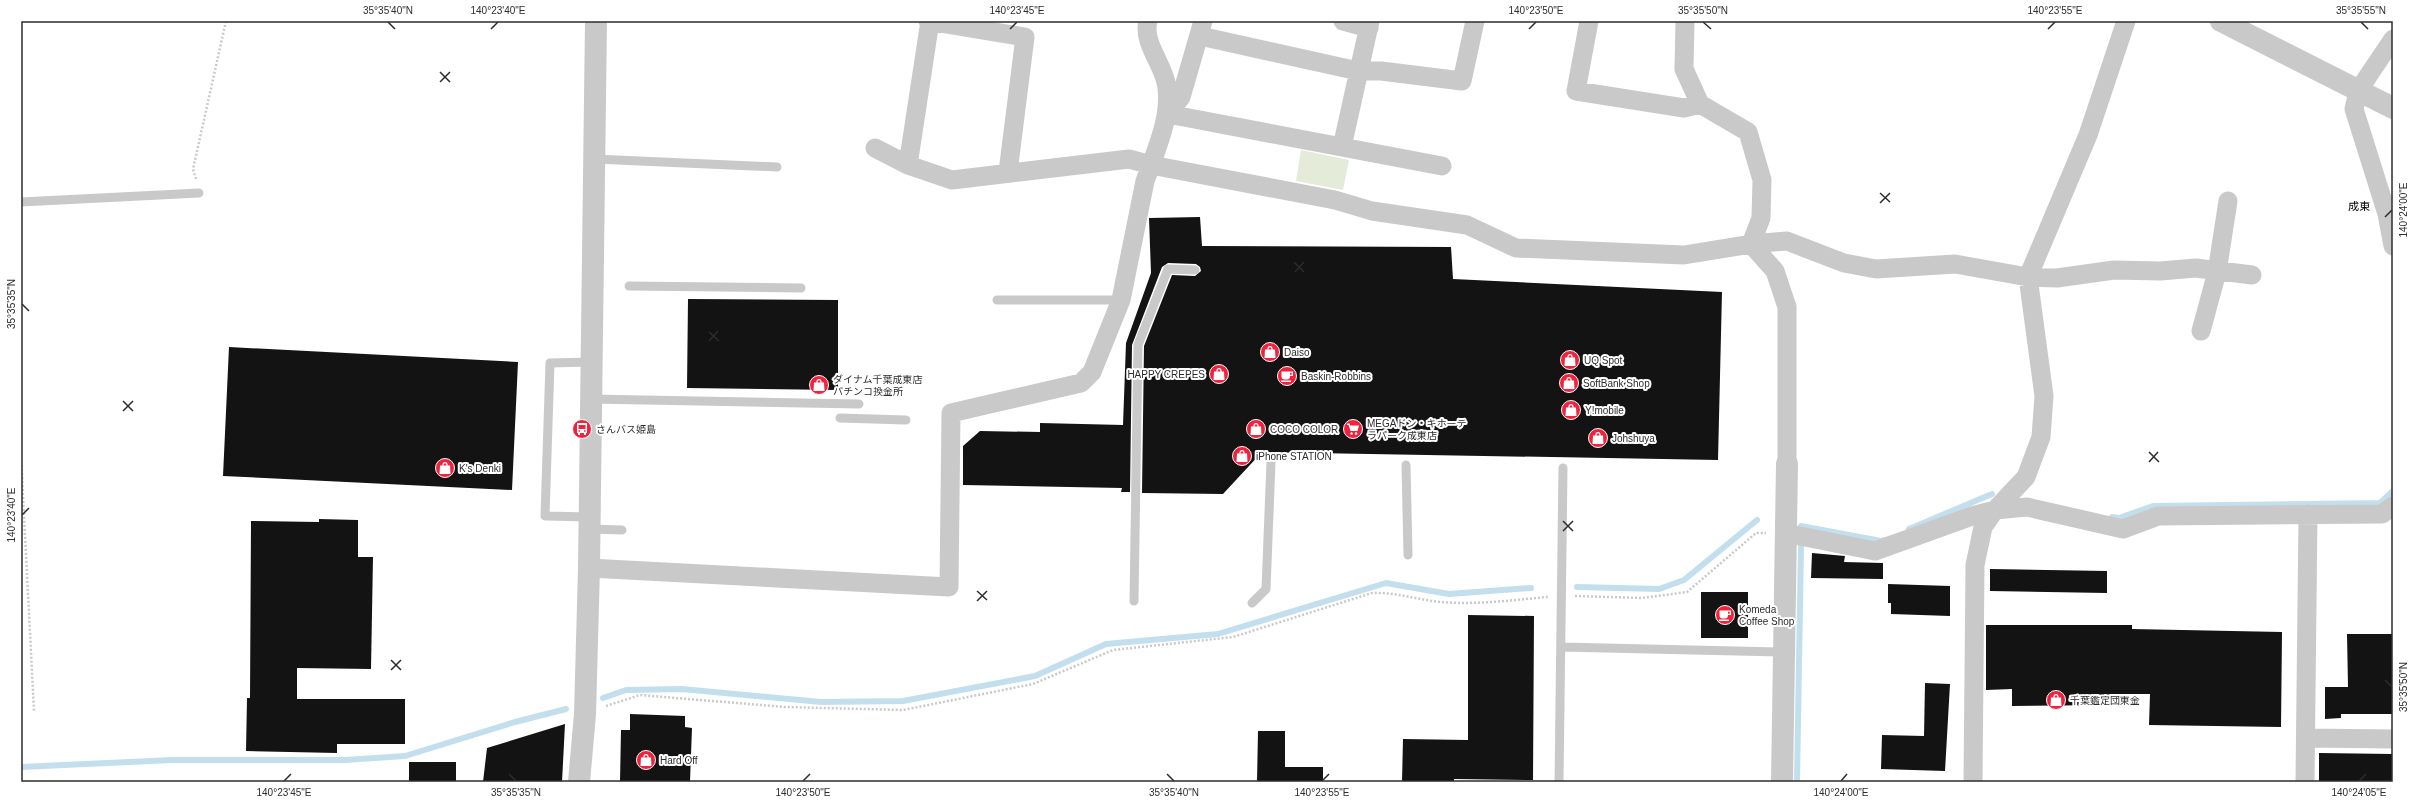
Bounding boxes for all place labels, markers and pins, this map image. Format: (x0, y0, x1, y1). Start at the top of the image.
shop icon: Daiso (1259, 341, 1281, 363)
place label: Daiso (1284, 347, 1310, 358)
shop icon: UQ Spot (1559, 349, 1581, 371)
place label: UQ Spot (1584, 355, 1623, 366)
shop icon: HAPPY CREPES (1208, 363, 1230, 385)
cafe icon: Baskin-Robbins (1276, 365, 1298, 387)
place label: HAPPY CREPES (1127, 369, 1205, 380)
place label: Baskin-Robbins (1301, 371, 1371, 382)
shop icon: SoftBank Shop (1558, 372, 1580, 394)
shop icon: ダイナム千葉成東店 パチンコ換金所 (808, 374, 830, 396)
place label: ダイナム千葉成東店 パチンコ換金所 (833, 374, 923, 397)
place label: SoftBank Shop (1583, 378, 1650, 389)
shop icon: Y!mobile (1560, 399, 1582, 421)
place label: Y!mobile (1585, 405, 1624, 416)
bus stop icon: さんバス姫島 (571, 418, 593, 440)
shop icon: COCO COLOR (1245, 418, 1267, 440)
supermarket icon: MEGAドン・キホーテ ラパーク成東店 (1342, 418, 1364, 440)
place label: MEGAドン・キホーテ ラパーク成東店 (1367, 418, 1466, 441)
place label: さんバス姫島 (596, 424, 656, 435)
place label: COCO COLOR (1270, 424, 1338, 435)
shop icon: Johshuya (1587, 427, 1609, 449)
place label: Johshuya (1612, 433, 1655, 444)
shop icon: iPhone STATION (1231, 445, 1253, 467)
place label: iPhone STATION (1256, 451, 1332, 462)
shop icon: K's Denki (434, 457, 456, 479)
place label: K's Denki (459, 463, 501, 474)
cafe icon: Komeda Coffee Shop (1714, 604, 1736, 626)
place label: Komeda Coffee Shop (1739, 604, 1795, 627)
shop icon: 千葉鑑定団東金 (2045, 689, 2067, 711)
place label: 千葉鑑定団東金 (2070, 695, 2140, 706)
shop icon: Hard Off (635, 749, 657, 771)
place label: Hard Off (660, 755, 698, 766)

